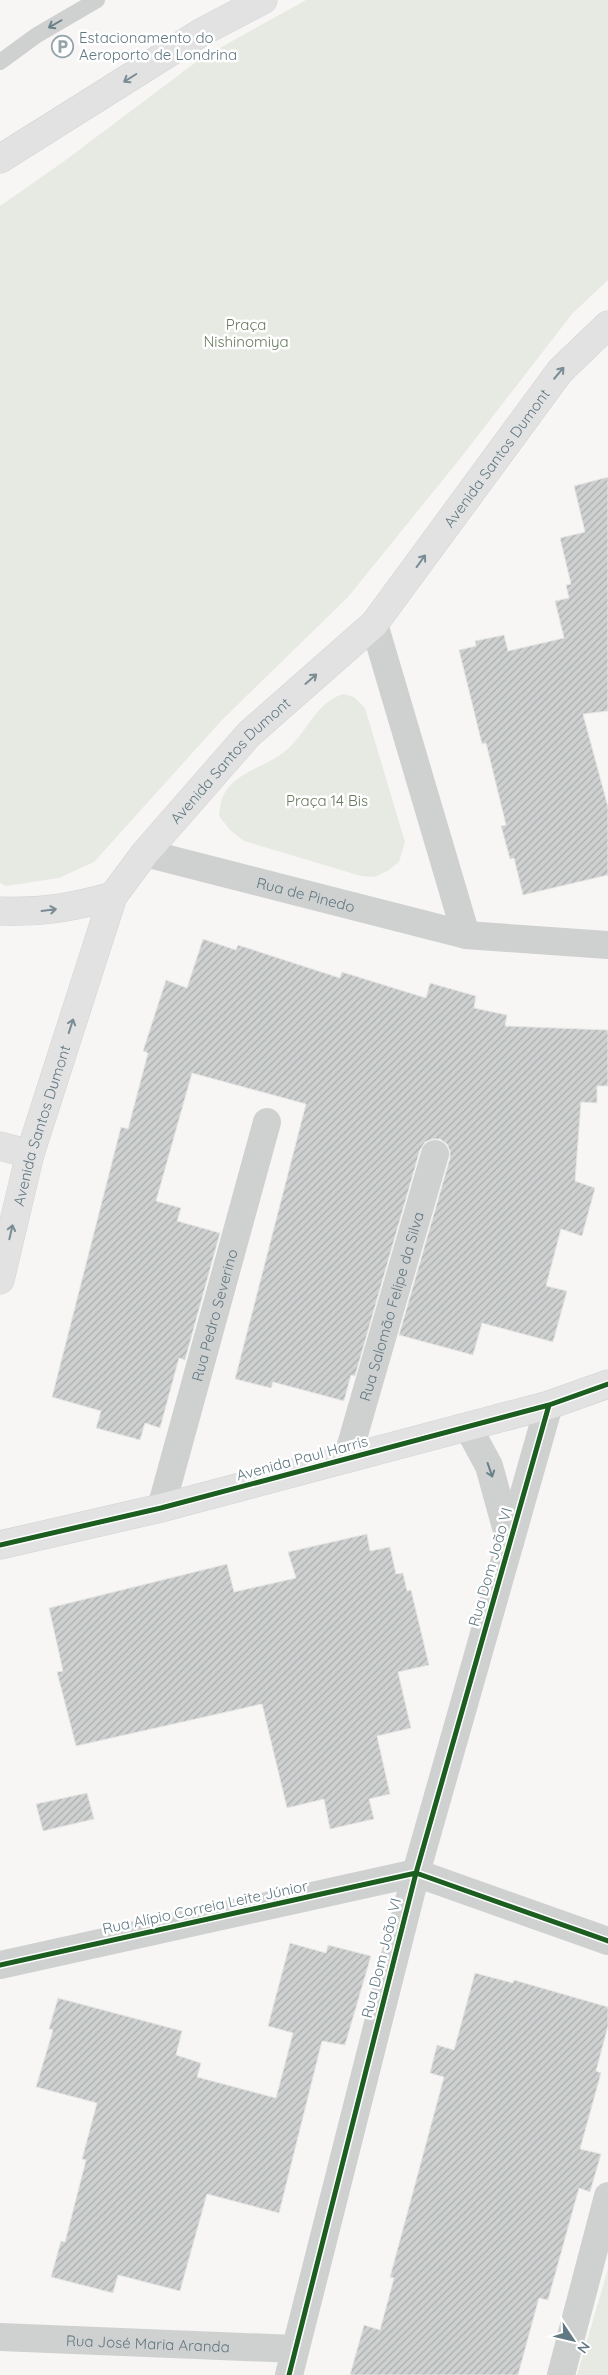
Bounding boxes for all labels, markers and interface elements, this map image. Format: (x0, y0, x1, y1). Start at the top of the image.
one-way arrow (49, 20, 63, 30)
place label: Estacionamento do Aeroporto de Londrina (79, 28, 237, 64)
parking icon: Estacionamento do Aeroporto de Londrina (51, 34, 75, 58)
one-way arrow (124, 73, 138, 83)
park label: Praça Nishinomiya (203, 315, 289, 351)
one-way arrow (553, 367, 564, 380)
street label: Avenida Santos Dumont (439, 385, 553, 531)
one-way arrow (416, 554, 426, 568)
one-way arrow (305, 673, 318, 685)
street label: Avenida Santos Dumont (166, 693, 294, 827)
park label: Praça 14 Bis (286, 791, 368, 810)
street label: Rua de Pinedo (255, 872, 357, 916)
one-way arrow (40, 905, 56, 915)
one-way arrow (67, 1019, 76, 1034)
street label: Avenida Santos Dumont (8, 1043, 74, 1208)
street label: Rua Salomão Felipe da Silva (355, 1209, 427, 1403)
one-way arrow (7, 1225, 16, 1241)
street label: Rua Pedro Severino (187, 1247, 241, 1384)
street label: Avenida Paul Harris (234, 1431, 370, 1485)
one-way arrow (486, 1462, 495, 1477)
street label: Rua Dom João VI (464, 1505, 516, 1629)
street label: Rua Alípio Correia Leite Júnior (101, 1876, 310, 1938)
street label: Rua Dom João VI (357, 1896, 405, 2020)
north arrow (548, 2315, 598, 2365)
street label: Rua José Maria Aranda (66, 2330, 230, 2356)
text: N (573, 2338, 594, 2357)

